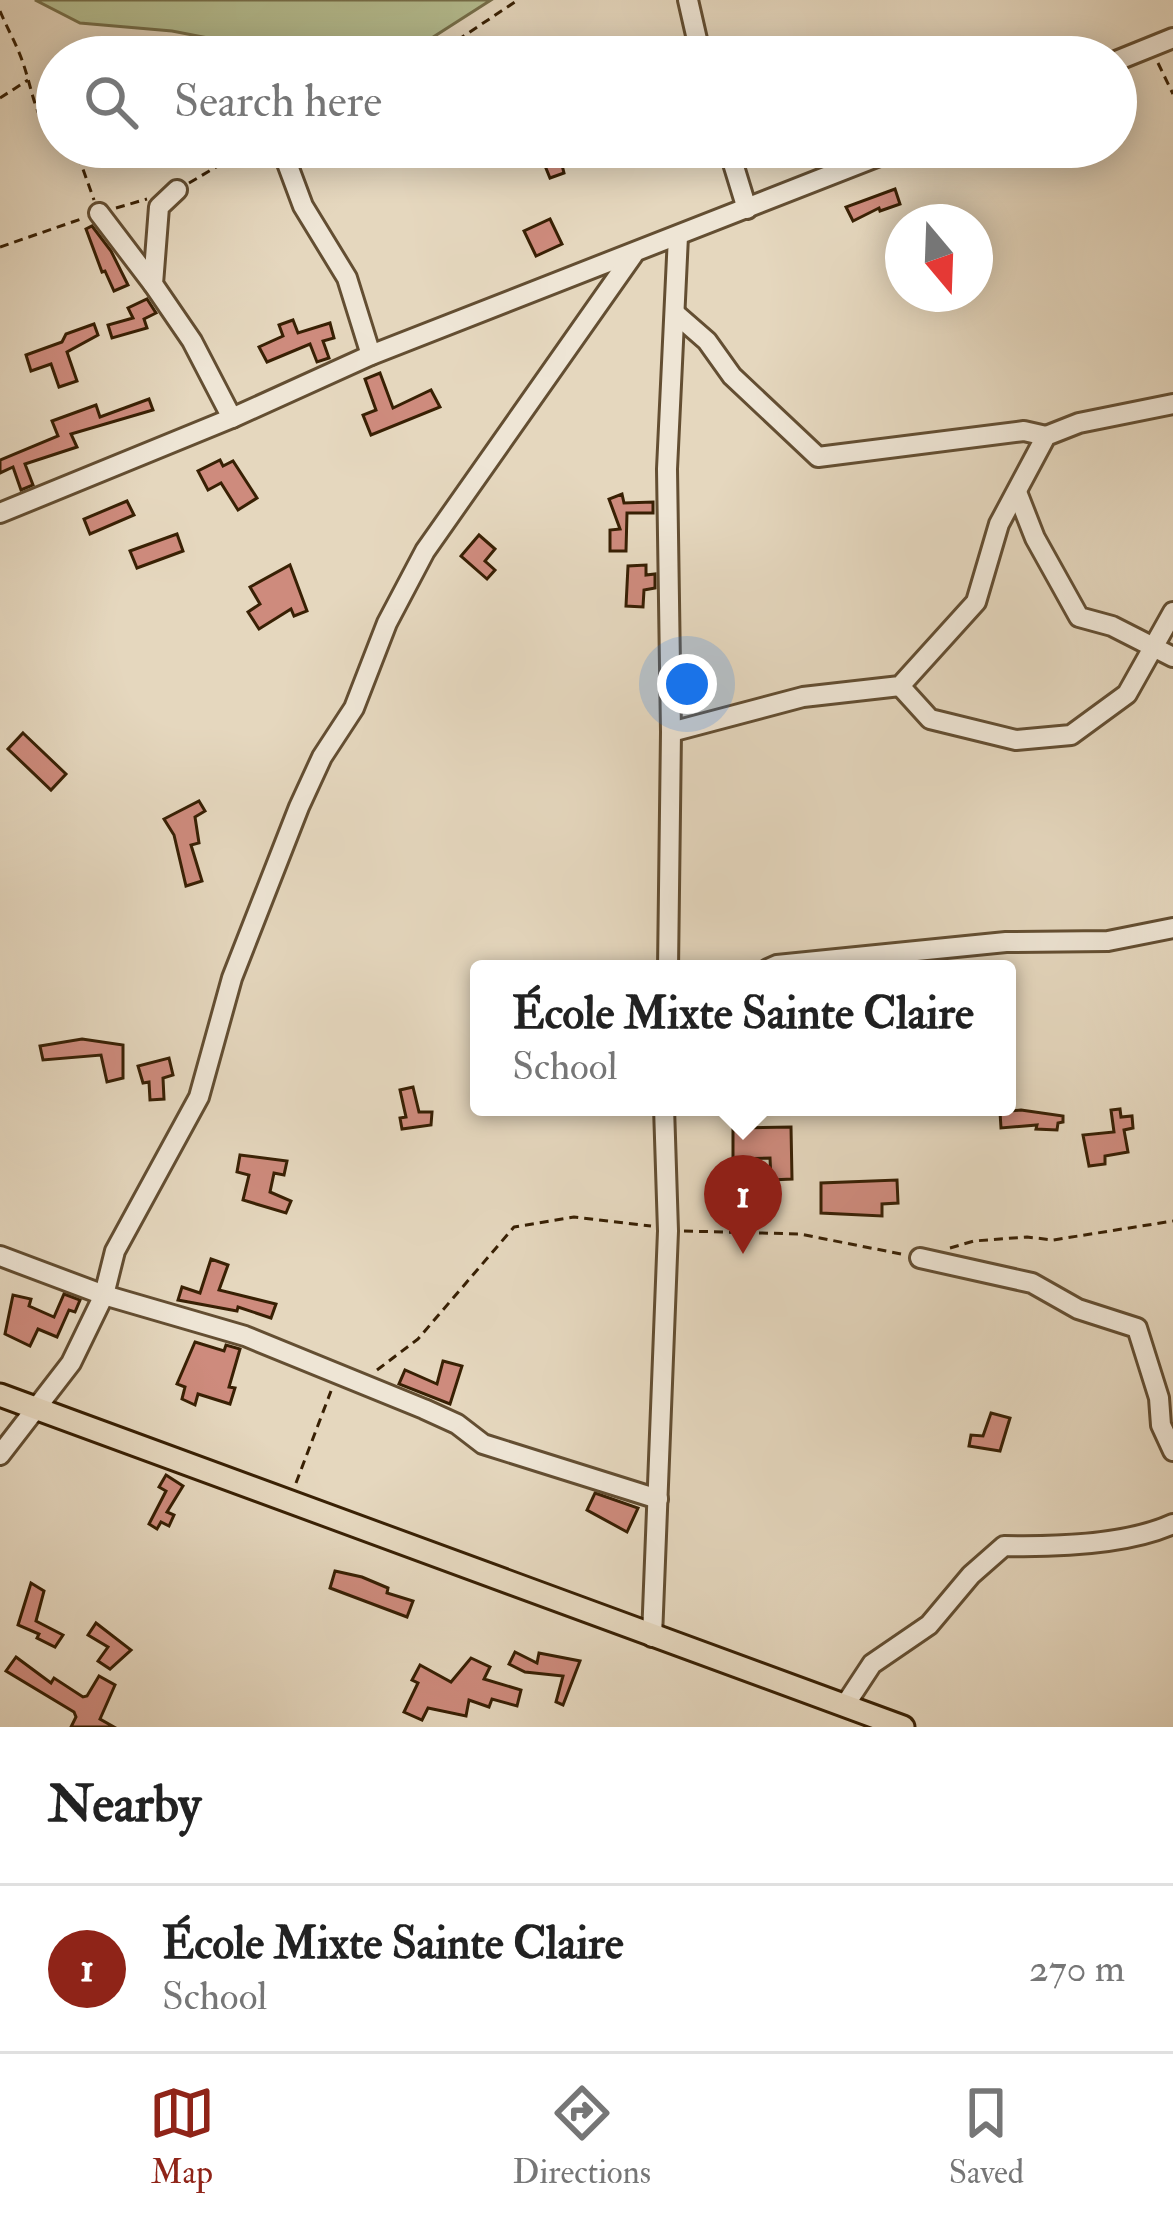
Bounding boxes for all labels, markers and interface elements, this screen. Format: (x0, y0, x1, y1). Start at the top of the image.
search box (36, 36, 1137, 168)
icon: search (78, 69, 144, 135)
text: Search here (174, 74, 382, 130)
north arrow (885, 204, 993, 312)
your location (657, 654, 717, 714)
popup (470, 960, 1016, 1116)
text: École Mixte Sainte Claire (512, 986, 974, 1042)
text: School (512, 1042, 617, 1091)
pin: 1 (704, 1155, 782, 1254)
text: Nearby (48, 1773, 201, 1837)
text: École Mixte Sainte Claire (162, 1916, 624, 1972)
text: 1 (80, 1944, 94, 1993)
text: 270 m (1029, 1944, 1125, 1993)
text: School (162, 1972, 267, 2021)
tab: Map (149, 2080, 215, 2193)
tab: Directions (513, 2080, 651, 2193)
tab: Saved (949, 2080, 1024, 2193)

